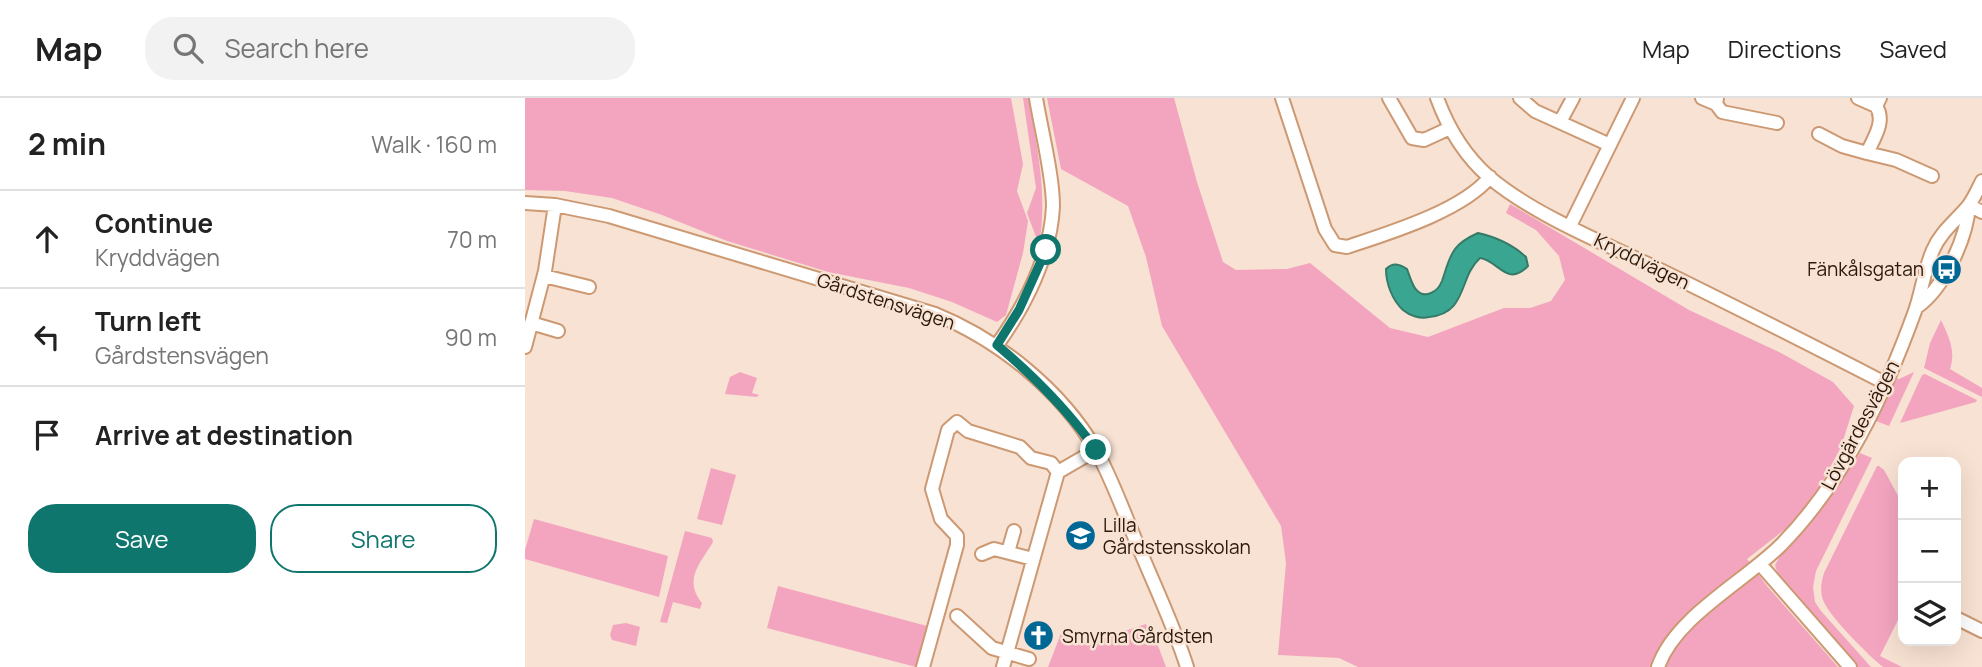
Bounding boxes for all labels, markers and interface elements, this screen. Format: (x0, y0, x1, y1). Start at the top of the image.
search box (145, 17, 635, 80)
text: Map (35, 26, 103, 71)
icon: search (169, 29, 207, 67)
text: Search here (225, 30, 369, 66)
text: Map (1642, 32, 1690, 65)
text: Directions (1728, 32, 1841, 65)
text: Saved (1879, 32, 1947, 65)
text: 2 min (28, 123, 106, 164)
text: Walk · 160 m (371, 128, 497, 160)
text: Continue (95, 205, 213, 241)
icon: ahead (28, 220, 66, 258)
text: 70 m (447, 223, 497, 255)
street label: Kryddvägen (1590, 227, 1694, 295)
route start (1030, 234, 1061, 265)
text: Kryddvägen (95, 241, 220, 273)
bus stop icon: Fänkålsgatan (1930, 252, 1964, 286)
place label: Fänkålsgatan (1807, 256, 1924, 282)
street label: Gårdstensvägen (814, 266, 958, 336)
text: Turn left (95, 303, 202, 339)
icon: left (28, 318, 66, 356)
text: 90 m (445, 321, 497, 353)
text: Gårdstensvägen (95, 339, 269, 371)
street label: Lövgärdesvägen (1815, 356, 1905, 494)
icon: arrive (28, 416, 66, 454)
text: Arrive at destination (95, 417, 353, 453)
route end (1080, 434, 1111, 465)
map controls (1898, 457, 1961, 646)
button: + (1898, 457, 1961, 520)
button: Save (28, 504, 256, 573)
button: Share (270, 504, 497, 573)
place label: Lilla Gårdstensskolan (1103, 512, 1251, 560)
school or university icon: Lilla Gårdstensskolan (1063, 519, 1097, 553)
button: − (1898, 520, 1961, 583)
button: layers (1898, 583, 1961, 646)
church icon: Smyrna Gårdsten (1022, 619, 1056, 653)
place label: Smyrna Gårdsten (1062, 623, 1213, 649)

